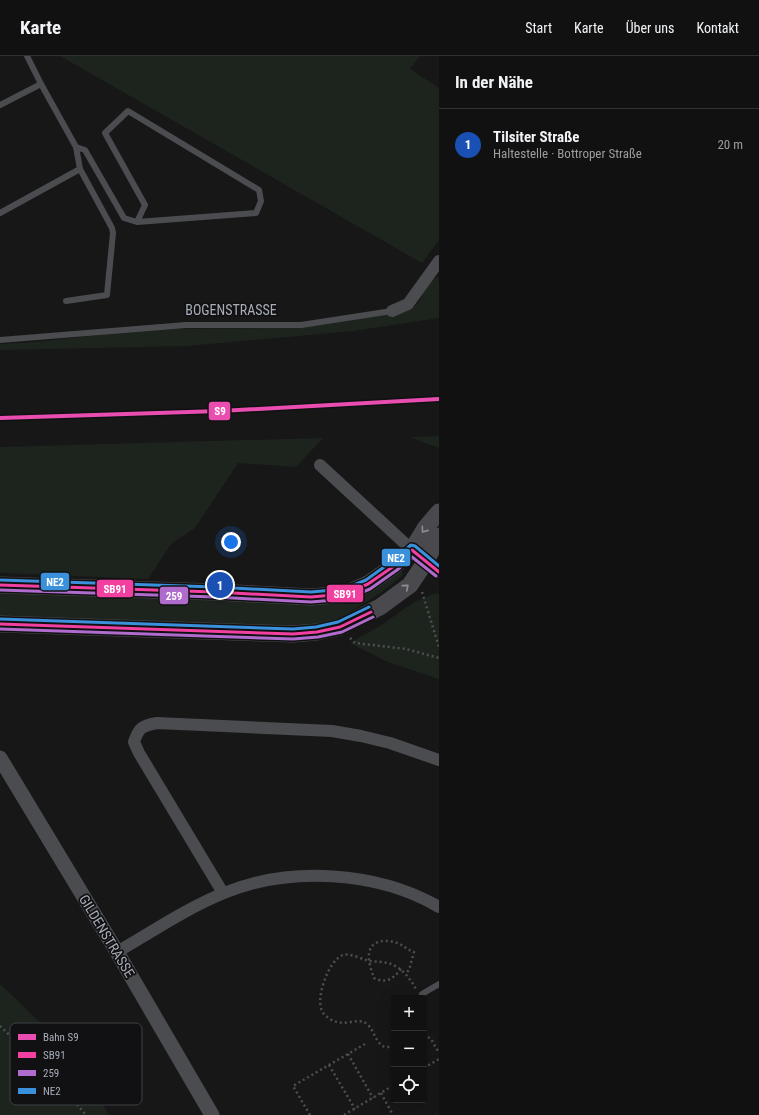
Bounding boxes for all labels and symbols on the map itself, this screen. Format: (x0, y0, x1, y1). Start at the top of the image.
street label: BOGENSTRASSE (185, 302, 277, 318)
line badge: S9 (208, 401, 231, 421)
text: S9 (214, 405, 226, 418)
one-way arrow (421, 526, 429, 533)
your location (221, 532, 241, 552)
line badge: NE2 (381, 548, 411, 567)
text: NE2 (387, 552, 405, 565)
pin: 1 (207, 570, 233, 600)
line badge: NE2 (40, 572, 70, 591)
text: NE2 (46, 576, 64, 589)
line badge: SB91 (96, 579, 134, 598)
text: SB91 (103, 583, 127, 596)
line badge: SB91 (326, 584, 364, 603)
one-way arrow (401, 584, 409, 592)
line badge: 259 (159, 586, 189, 605)
text: SB91 (333, 588, 357, 601)
text: 259 (166, 590, 182, 603)
street label: GILDENSTRASSE (76, 892, 138, 980)
legend (10, 1023, 142, 1105)
text: Bahn S9 (43, 1031, 79, 1044)
text: SB91 (43, 1049, 66, 1062)
text: 259 (43, 1067, 59, 1080)
text: NE2 (43, 1085, 61, 1098)

